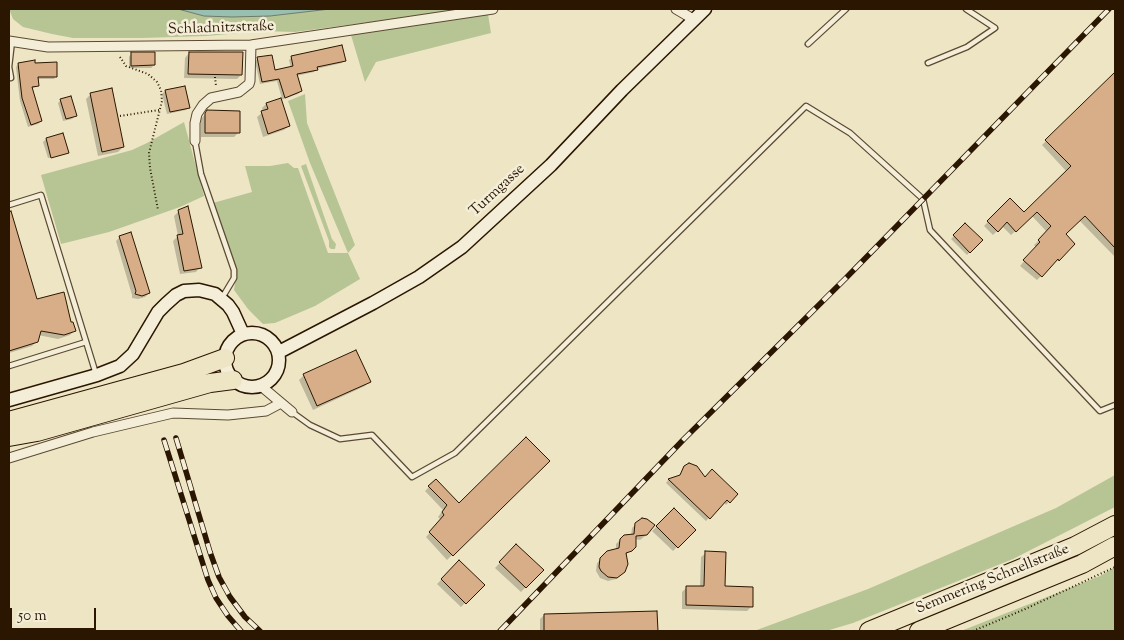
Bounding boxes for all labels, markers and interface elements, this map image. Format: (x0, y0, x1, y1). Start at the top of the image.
street label: Schladnitzstraße (168, 18, 274, 40)
street label: Turmgasse (467, 161, 529, 221)
street label: Semmering Schnellstraße (914, 541, 1072, 619)
scale bar (12, 598, 99, 630)
text: 50 m (18, 606, 47, 627)

